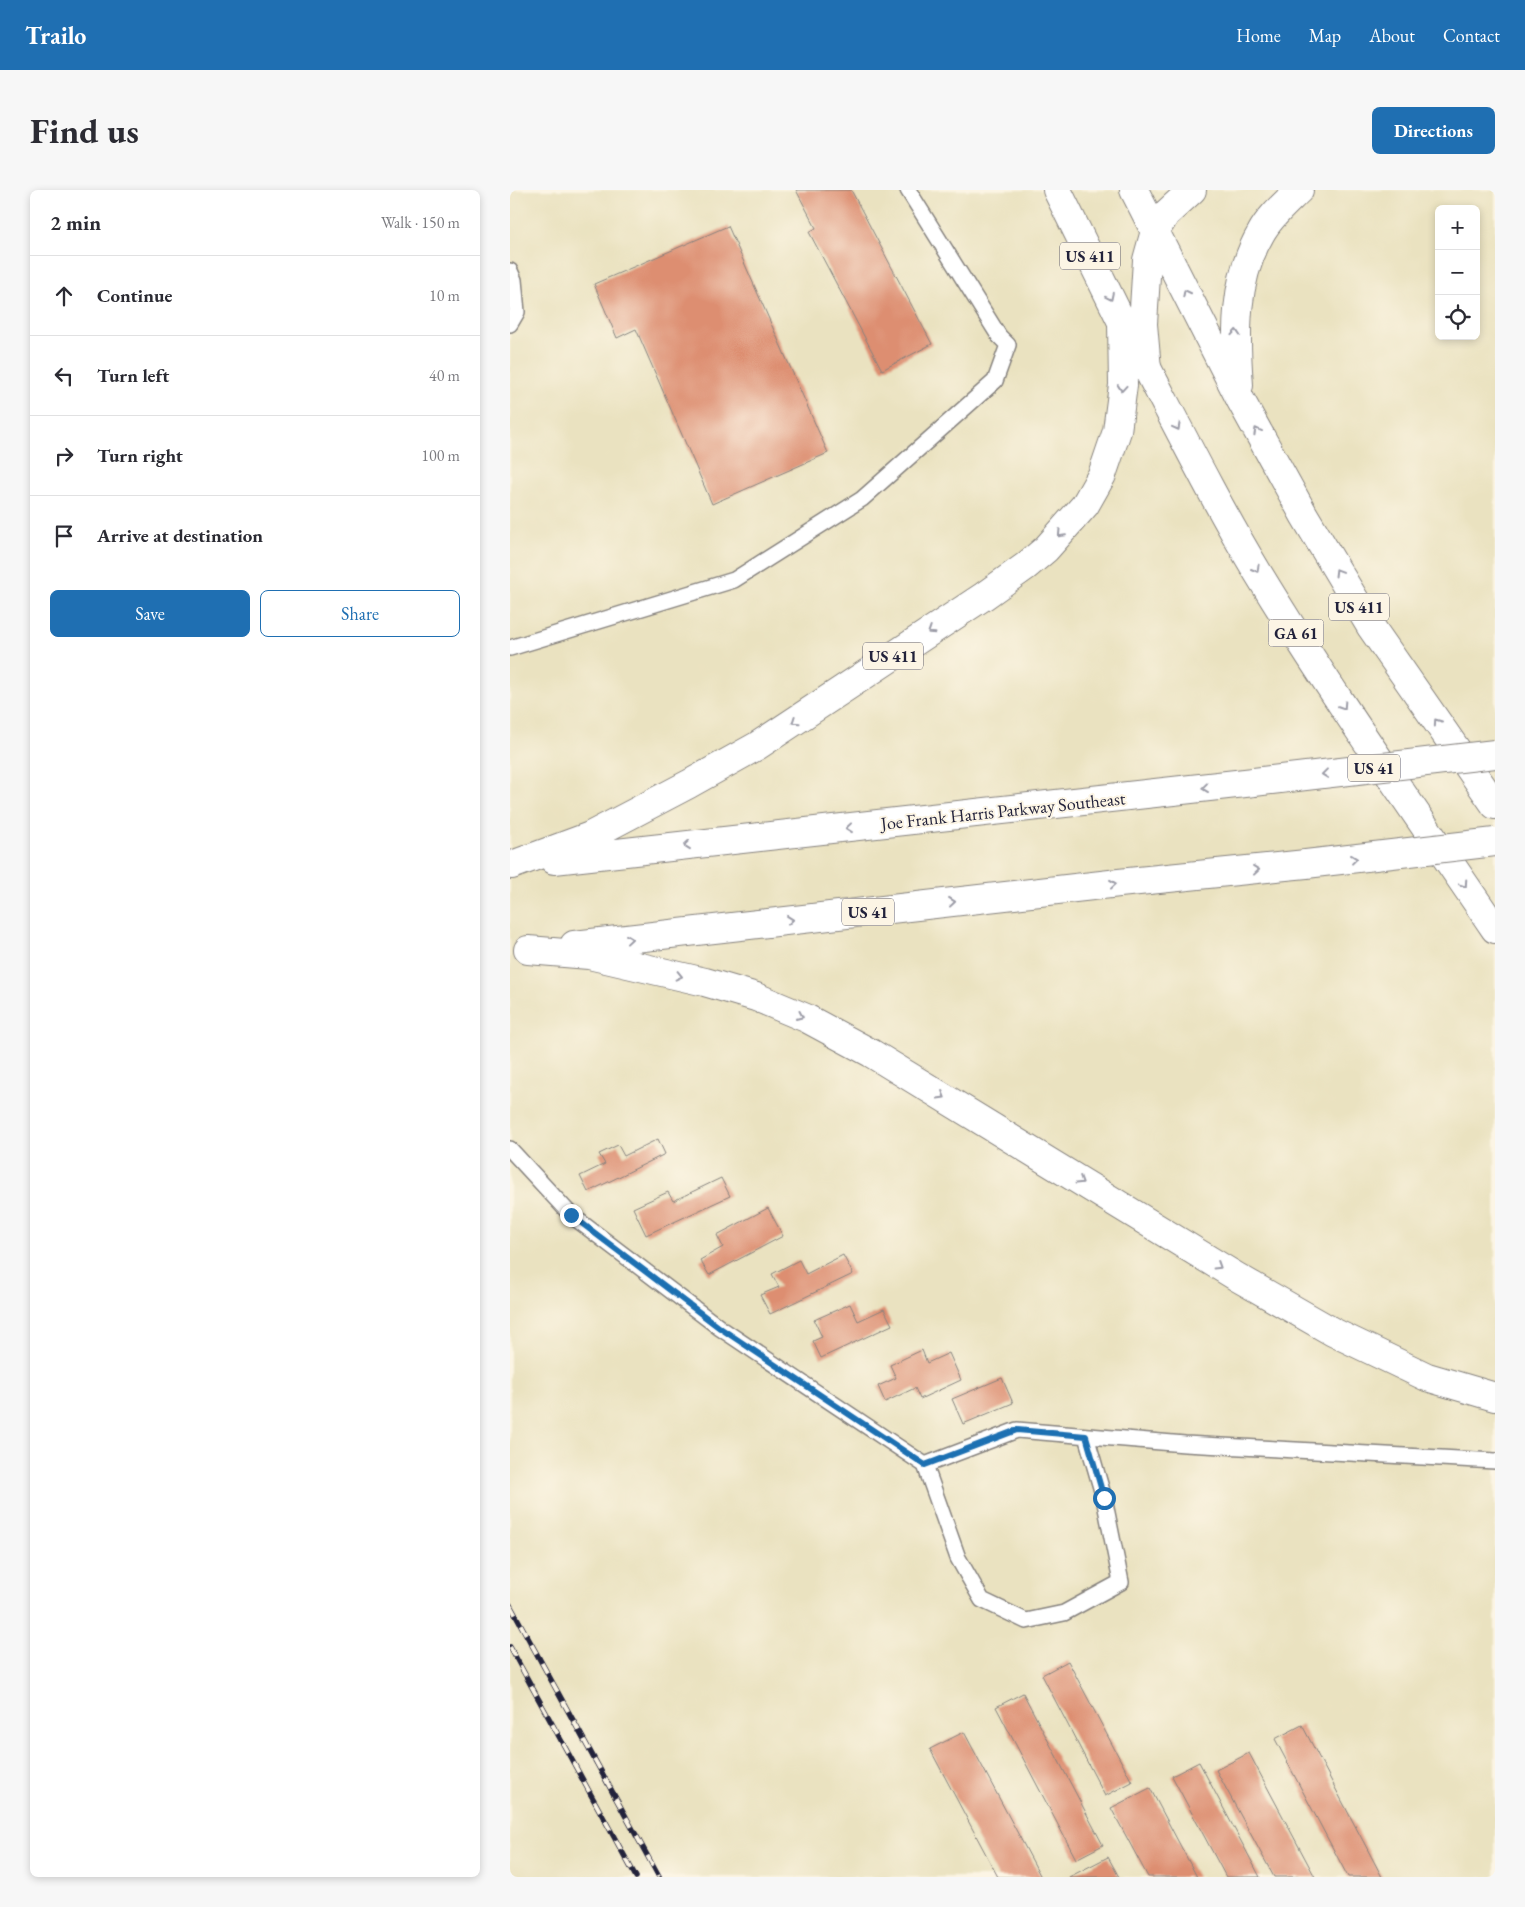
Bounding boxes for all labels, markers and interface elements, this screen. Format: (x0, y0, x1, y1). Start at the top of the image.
text: Trailo (25, 20, 86, 51)
text: Home (1236, 24, 1281, 47)
text: Map (1309, 24, 1341, 47)
text: About (1369, 24, 1415, 47)
text: Contact (1443, 24, 1500, 47)
button: Directions (1372, 107, 1495, 154)
text: Find us (30, 108, 139, 153)
map controls (1435, 205, 1480, 340)
button: + (1435, 205, 1480, 250)
text: 2 min (50, 209, 101, 236)
text: Walk · 150 m (381, 212, 460, 233)
road number: US 411 (1060, 242, 1120, 270)
button: − (1435, 250, 1480, 295)
icon: ahead (50, 282, 78, 310)
text: Continue (97, 283, 172, 308)
text: 10 m (429, 285, 460, 306)
one-way arrow (1182, 289, 1192, 298)
one-way arrow (1104, 292, 1114, 301)
button: locate (1435, 295, 1480, 340)
one-way arrow (1230, 329, 1241, 337)
icon: left (50, 362, 78, 390)
text: Turn left (97, 363, 169, 388)
text: 40 m (429, 365, 460, 386)
one-way arrow (1117, 384, 1128, 392)
one-way arrow (1171, 422, 1181, 431)
one-way arrow (1254, 427, 1264, 436)
icon: right (50, 442, 78, 470)
text: Turn right (97, 443, 183, 468)
text: 100 m (421, 445, 460, 466)
icon: arrive (50, 522, 78, 550)
text: Arrive at destination (97, 523, 263, 548)
one-way arrow (1058, 528, 1067, 537)
one-way arrow (1250, 564, 1260, 573)
one-way arrow (1334, 568, 1344, 577)
button: Save (50, 590, 250, 637)
button: Share (260, 590, 460, 637)
road number: US 411 (1329, 594, 1389, 621)
road number: GA 61 (1268, 619, 1324, 646)
one-way arrow (927, 625, 937, 634)
road number: US 411 (863, 642, 923, 670)
one-way arrow (1337, 700, 1346, 710)
one-way arrow (792, 714, 801, 724)
one-way arrow (1434, 718, 1443, 728)
road number: US 41 (1348, 754, 1400, 782)
one-way arrow (1321, 768, 1329, 779)
one-way arrow (1201, 782, 1209, 793)
street label: Joe Frank Harris Parkway Southeast (878, 786, 1127, 835)
one-way arrow (845, 822, 853, 833)
one-way arrow (683, 839, 691, 850)
one-way arrow (1351, 854, 1359, 865)
one-way arrow (1252, 864, 1260, 875)
one-way arrow (1458, 878, 1467, 887)
one-way arrow (1109, 879, 1117, 890)
one-way arrow (948, 897, 956, 908)
road number: US 41 (842, 899, 894, 926)
one-way arrow (787, 915, 795, 926)
one-way arrow (625, 934, 633, 945)
one-way arrow (675, 970, 684, 981)
one-way arrow (795, 1009, 804, 1020)
one-way arrow (936, 1089, 945, 1099)
one-way arrow (1075, 1174, 1084, 1184)
route end (560, 1204, 583, 1227)
one-way arrow (1213, 1260, 1222, 1269)
route start (1093, 1487, 1116, 1510)

